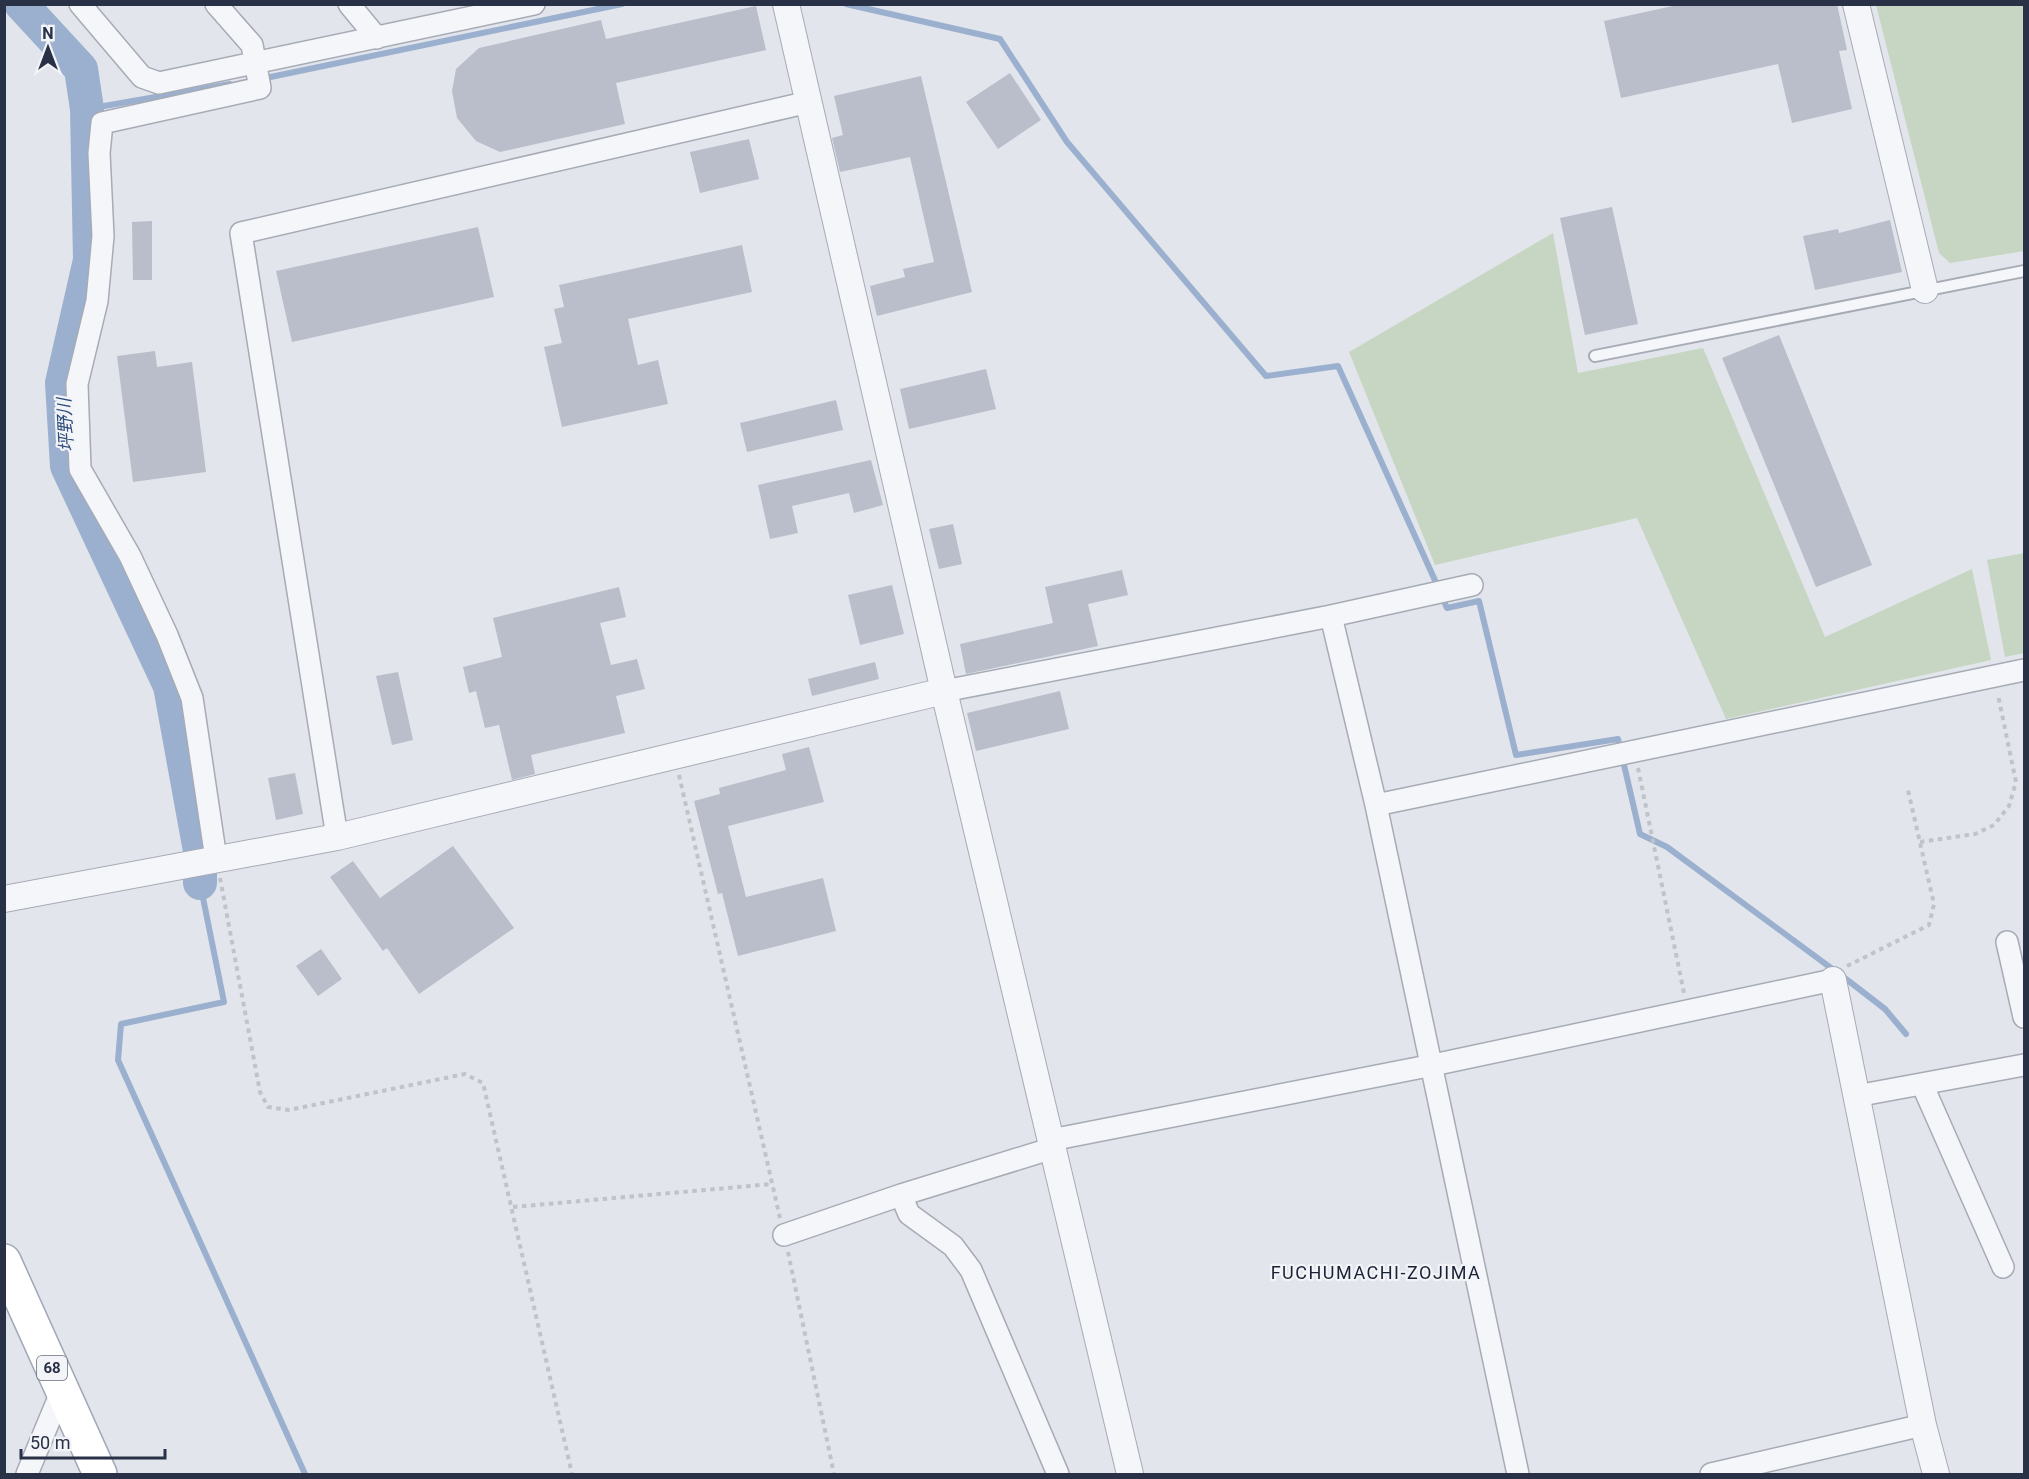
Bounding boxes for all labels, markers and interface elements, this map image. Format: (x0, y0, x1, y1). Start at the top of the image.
north arrow (18, 18, 78, 78)
text: N (42, 24, 54, 43)
water label: 坪野川 (53, 395, 77, 453)
district label: FUCHUMACHI-ZOJIMA (1271, 1262, 1481, 1283)
road number: 68 (37, 1356, 67, 1380)
scale bar (21, 1422, 165, 1460)
text: 50 m (30, 1432, 70, 1453)

